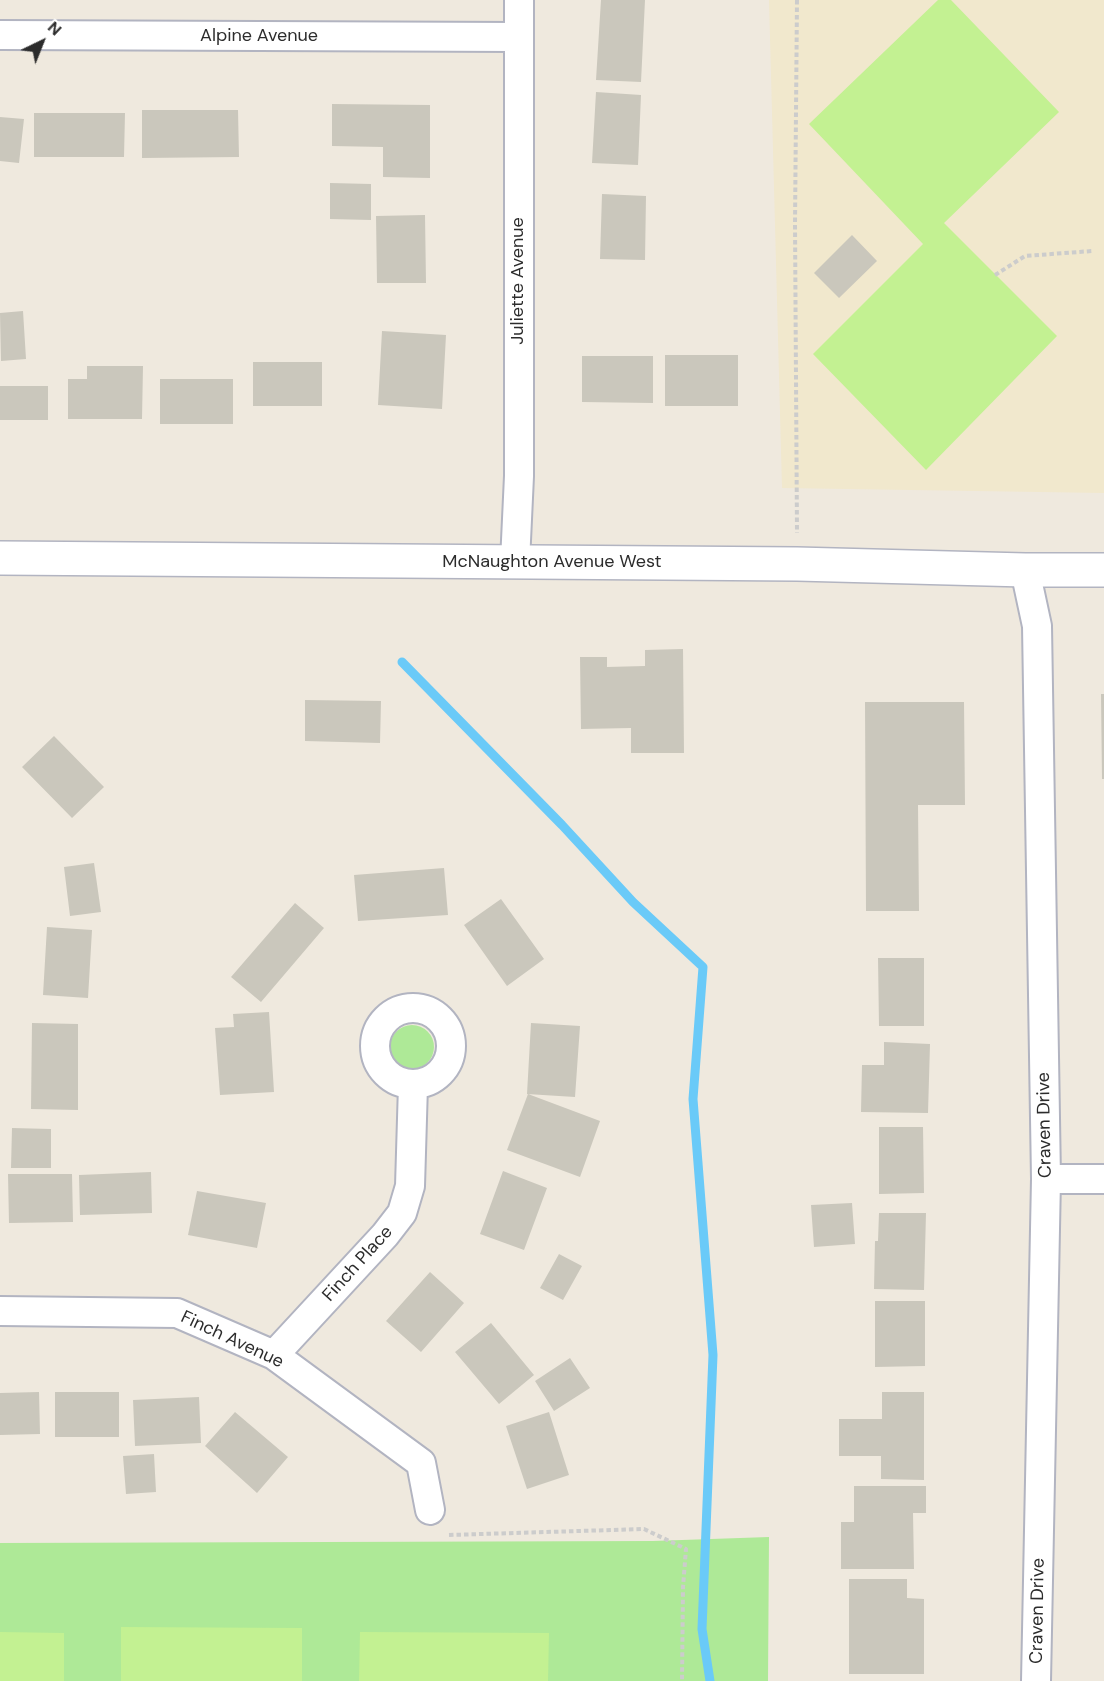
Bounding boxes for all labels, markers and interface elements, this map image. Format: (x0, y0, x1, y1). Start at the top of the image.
north arrow (12, 12, 72, 72)
text: N (43, 17, 66, 40)
street label: Alpine Avenue (200, 25, 318, 47)
street label: Juliette Avenue (507, 217, 529, 345)
street label: McNaughton Avenue West (442, 551, 662, 573)
street label: Craven Drive (1033, 1072, 1057, 1178)
street label: Finch Place (318, 1222, 398, 1306)
street label: Finch Avenue (177, 1307, 287, 1373)
street label: Craven Drive (1026, 1558, 1050, 1664)

